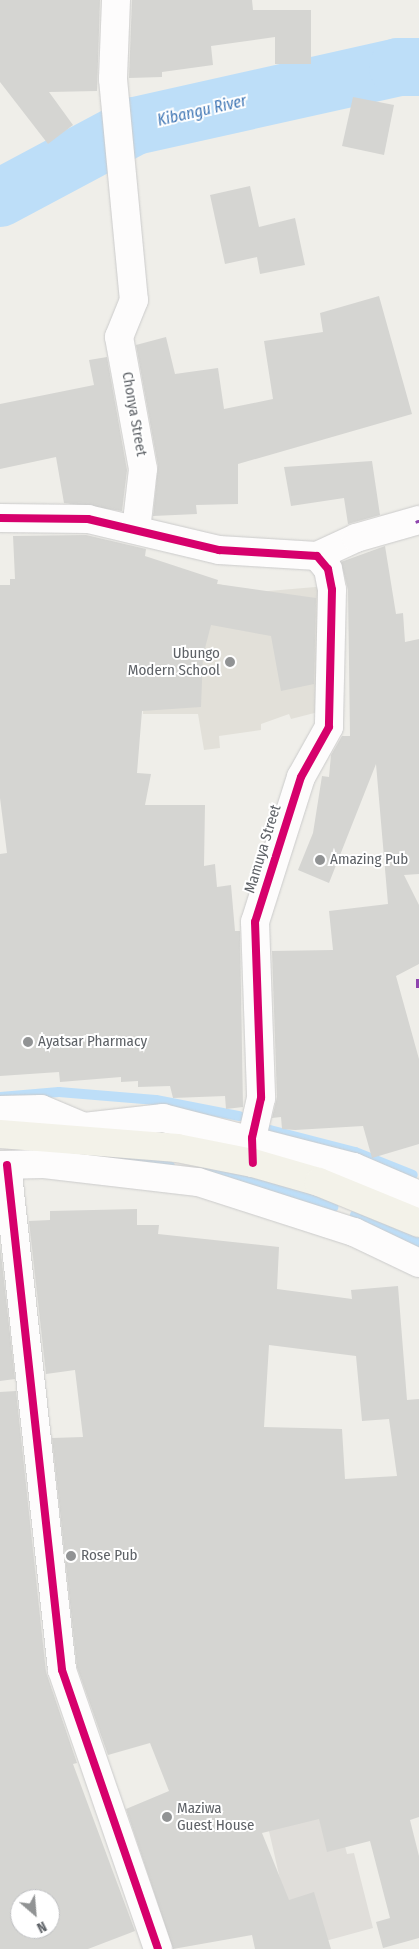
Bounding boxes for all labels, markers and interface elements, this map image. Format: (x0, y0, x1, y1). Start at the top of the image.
water label: Kibangu River (156, 91, 248, 131)
street label: Chonya Street (118, 370, 150, 458)
place label: Ubungo Modern School (128, 644, 220, 679)
marker: Ubungo Modern School (224, 656, 236, 668)
street label: Mamuya Street (241, 803, 285, 895)
place label: Amazing Pub (330, 851, 408, 869)
marker: Amazing Pub (314, 854, 326, 866)
place label: Ayatsar Pharmacy (38, 1033, 147, 1051)
marker: Ayatsar Pharmacy (22, 1036, 34, 1048)
place label: Rose Pub (81, 1547, 137, 1565)
marker: Rose Pub (65, 1550, 77, 1562)
place label: Maziwa Guest House (177, 1799, 254, 1834)
marker: Maziwa Guest House (161, 1811, 173, 1823)
north arrow (10, 1889, 60, 1939)
text: N (34, 1917, 49, 1936)

